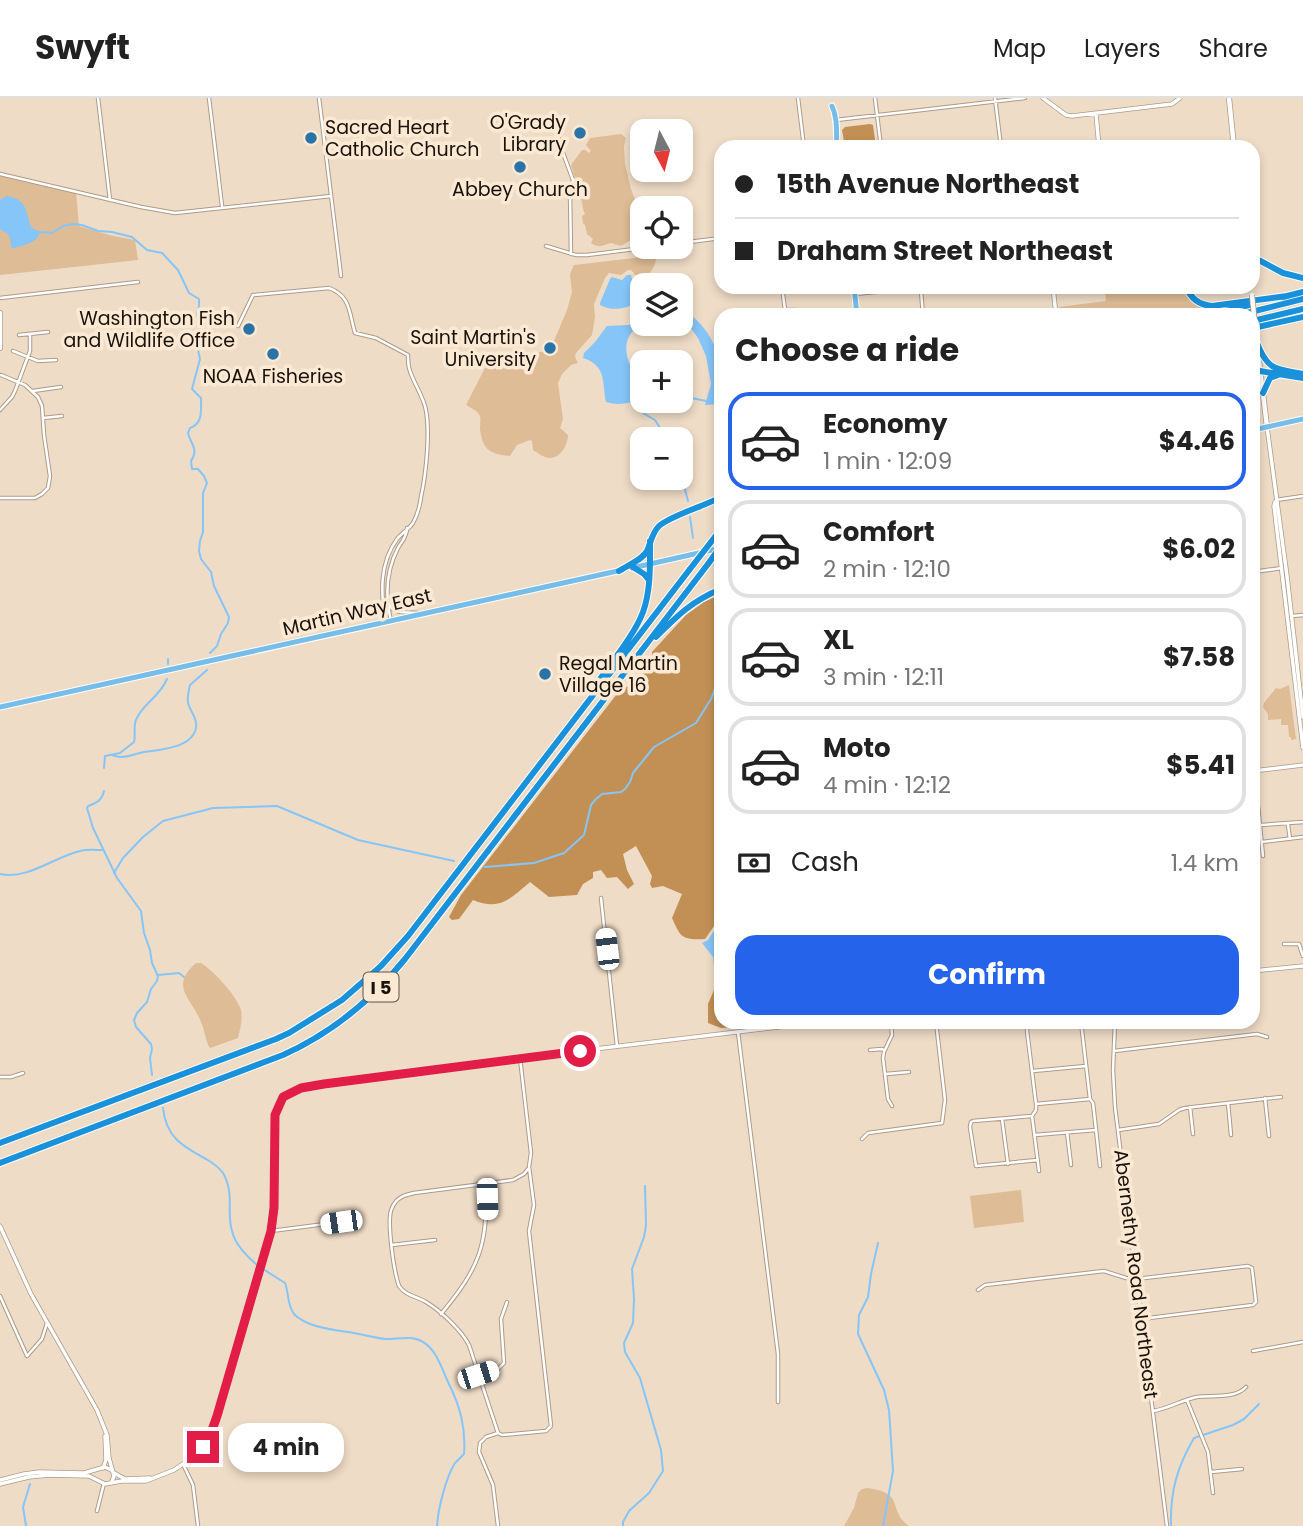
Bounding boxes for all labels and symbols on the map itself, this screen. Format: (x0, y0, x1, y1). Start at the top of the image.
place label: O'Grady Library (490, 109, 566, 158)
place label: Sacred Heart Catholic Church (325, 114, 479, 163)
north arrow (630, 119, 693, 182)
marker: O'Grady Library (572, 125, 588, 141)
marker: Sacred Heart Catholic Church (303, 130, 319, 146)
marker: Abbey Church (512, 159, 528, 175)
place label: Abbey Church (452, 176, 588, 203)
place label: Washington Fish and Wildlife Office (63, 305, 235, 354)
marker: Washington Fish and Wildlife Office (241, 321, 257, 337)
place label: Saint Martin's University (410, 324, 536, 373)
marker: Saint Martin's University (542, 340, 558, 356)
marker: NOAA Fisheries (265, 346, 281, 362)
place label: NOAA Fisheries (203, 363, 343, 390)
street label: Martin Way East (280, 582, 434, 642)
place label: Regal Martin Village 16 (559, 650, 678, 699)
marker: Regal Martin Village 16 (537, 666, 553, 682)
car (595, 927, 620, 971)
road number: I 5 (364, 972, 398, 1002)
route start (564, 1035, 596, 1067)
street label: Abernethy Road Northeast (1107, 1148, 1165, 1400)
car (476, 1178, 499, 1220)
car (319, 1209, 364, 1235)
car (455, 1359, 502, 1391)
callout: 4 min (228, 1422, 343, 1472)
route end (187, 1431, 219, 1463)

